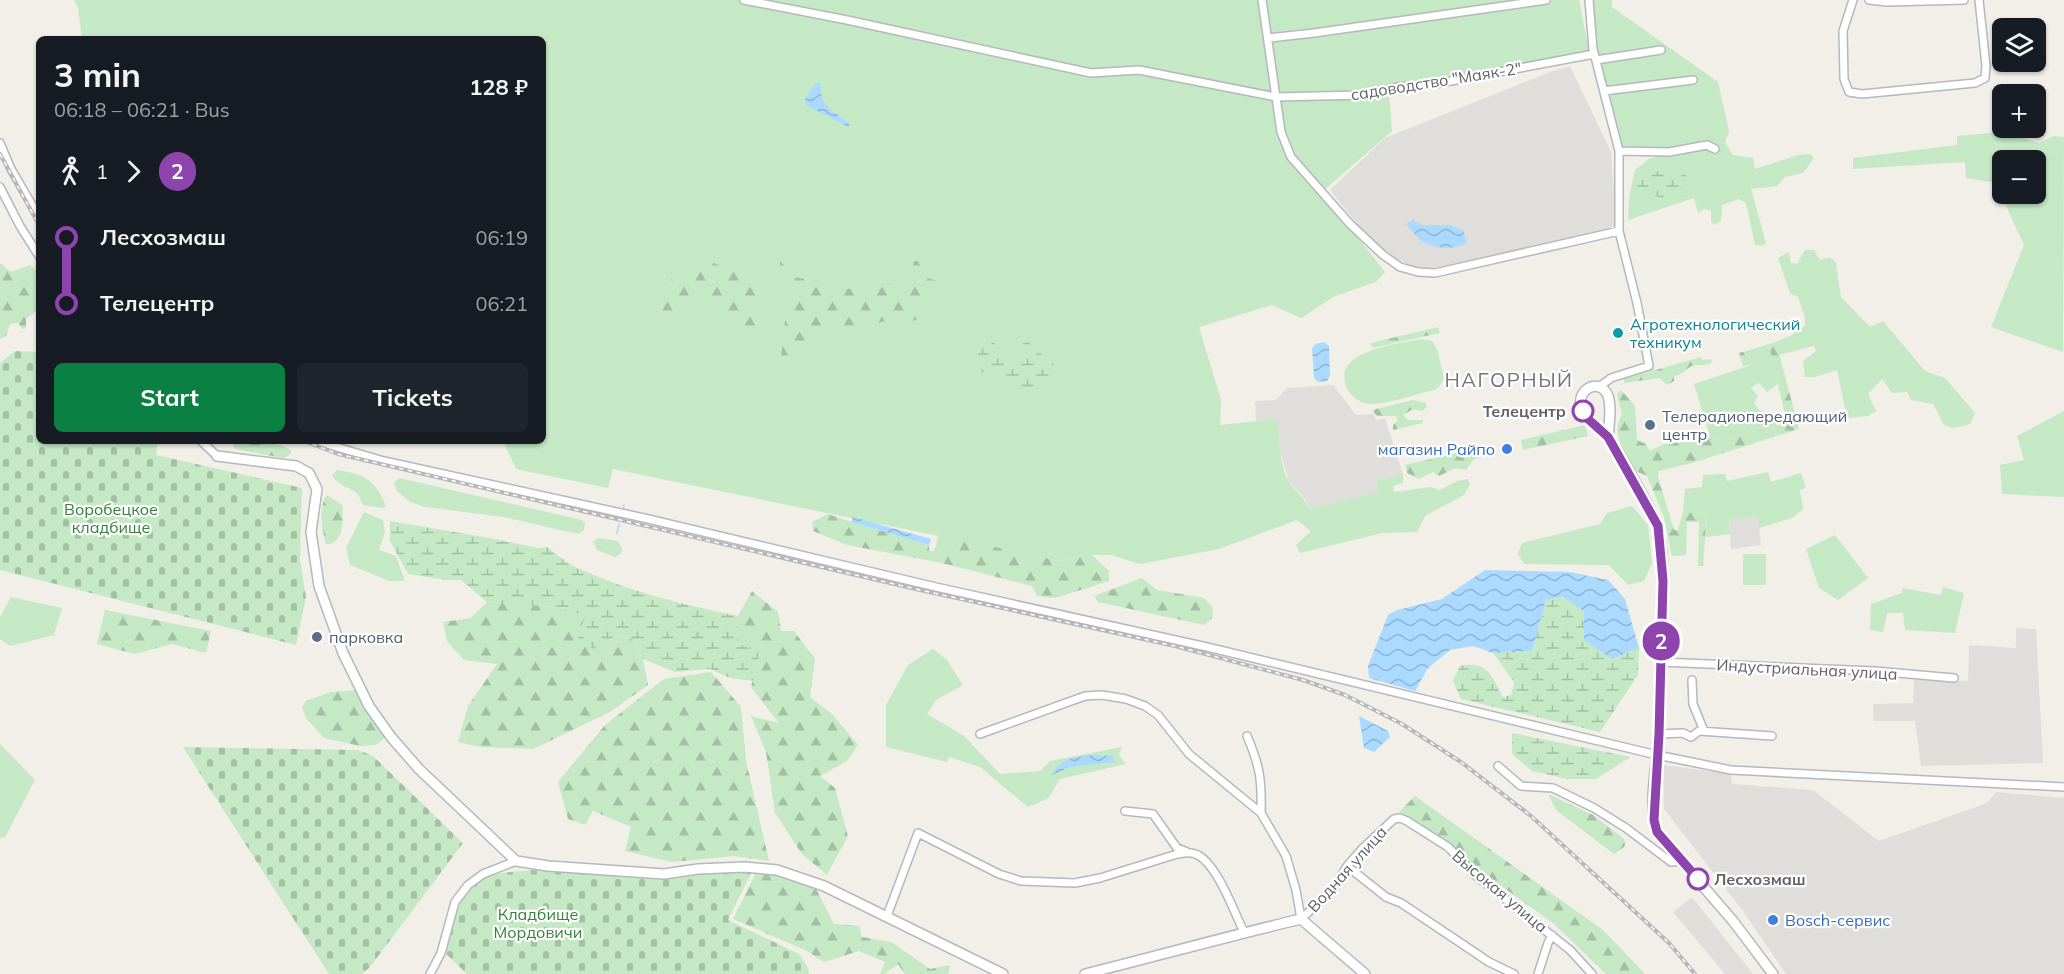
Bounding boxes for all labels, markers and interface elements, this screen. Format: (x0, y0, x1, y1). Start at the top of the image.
map controls (1992, 18, 2046, 204)
button: layers (1992, 18, 2046, 72)
text: 3 min (54, 54, 141, 95)
street label: садоводство "Маяк-2" (1349, 58, 1523, 104)
text: 128 ₽ (469, 73, 528, 101)
button: + (1992, 84, 2046, 138)
text: 06:18 – 06:21 · Bus (54, 97, 230, 122)
button: − (1992, 150, 2046, 204)
icon: walk (54, 155, 87, 188)
icon: forward (117, 155, 150, 188)
text: 2 (171, 158, 184, 184)
text: 1 (96, 159, 108, 184)
text: Лесхозмаш (100, 223, 226, 251)
text: 06:19 (475, 225, 528, 250)
text: Телецентр (100, 289, 215, 317)
text: 06:21 (475, 291, 528, 316)
place label: Агротехнологический техникум (1630, 314, 1800, 352)
marker: Агротехнологический техникум (1611, 326, 1625, 340)
button: Start (54, 363, 285, 432)
button: Tickets (297, 363, 528, 432)
district label: НАГОРНЫЙ (1444, 367, 1574, 392)
marker: Телецентр (1572, 400, 1594, 422)
place label: Телецентр (1483, 401, 1566, 421)
place label: Телерадиопередающий центр (1662, 406, 1847, 444)
marker: Телерадиопередающий центр (1643, 418, 1657, 432)
place label: магазин Райпо (1378, 439, 1495, 459)
marker: магазин Райпо (1500, 442, 1514, 456)
park label: Воробецкое кладбище (64, 499, 158, 537)
line badge: 2 (1642, 622, 1680, 660)
place label: парковка (329, 627, 403, 647)
text: 2 (1655, 628, 1667, 654)
marker: парковка (310, 630, 324, 644)
street label: Индустриальная улица (1716, 654, 1898, 684)
street label: Водная улица (1303, 822, 1391, 916)
street label: Высокая улица (1448, 845, 1552, 937)
marker: Лесхозмаш (1687, 868, 1709, 890)
place label: Лесхозмаш (1714, 869, 1806, 889)
park label: Кладбище Мордовичи (494, 904, 582, 942)
place label: Bosch-сервис (1785, 910, 1890, 930)
marker: Bosch-сервис (1766, 913, 1780, 927)

